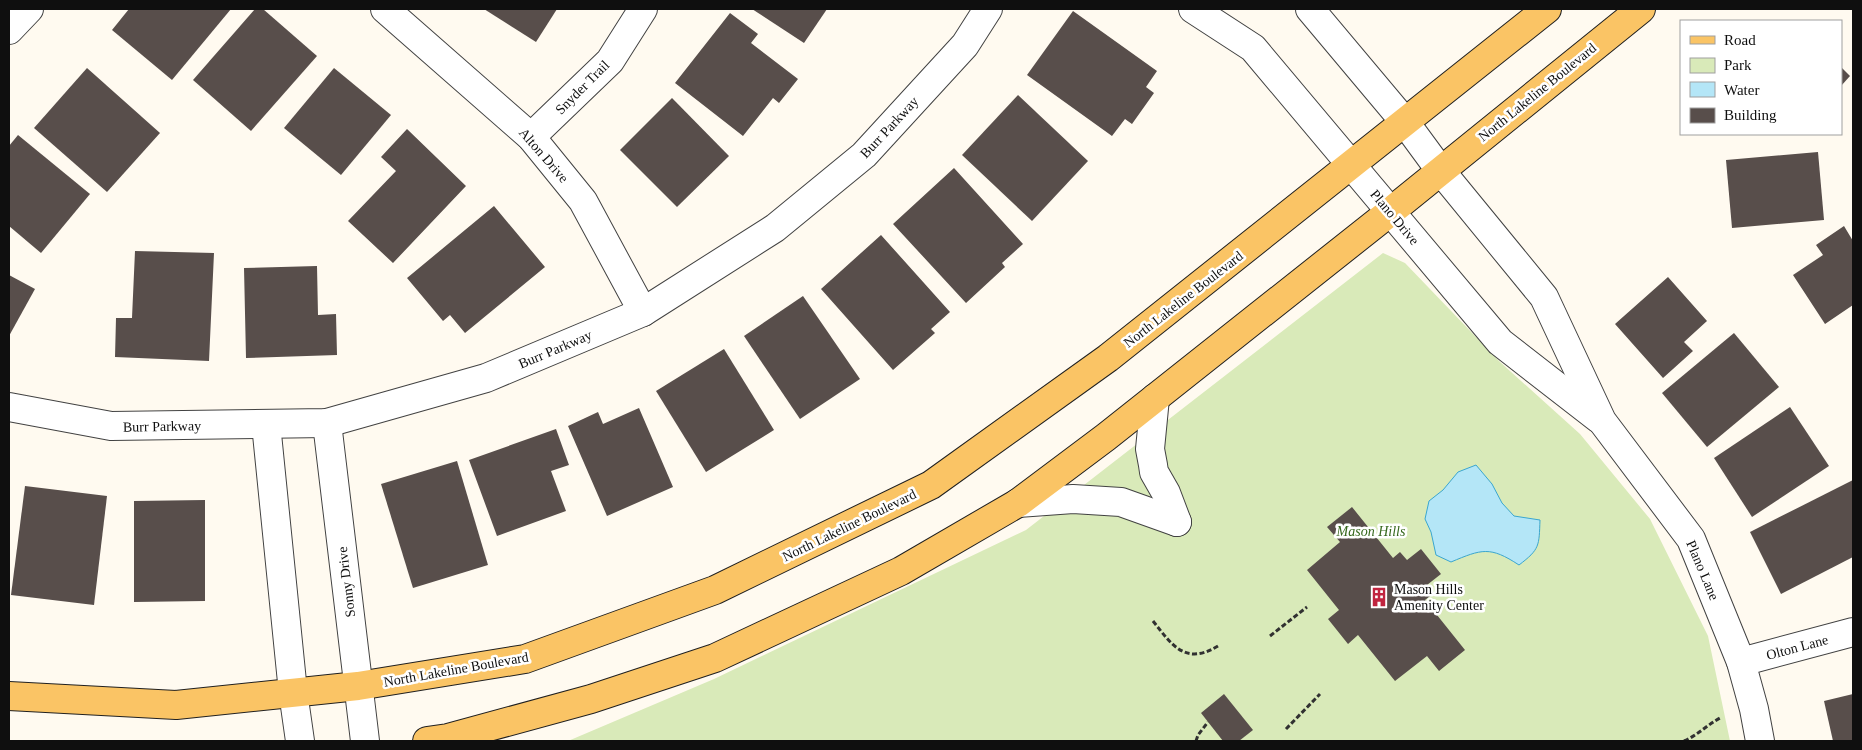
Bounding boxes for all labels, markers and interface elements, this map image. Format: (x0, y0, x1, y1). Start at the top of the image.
legend (1680, 20, 1842, 135)
text: Road (1724, 32, 1756, 48)
street label: North Lakeline Boulevard (1475, 40, 1599, 144)
street label: Snyder Trail (552, 57, 612, 117)
text: Park (1724, 57, 1752, 73)
text: Water (1724, 82, 1759, 98)
street label: Burr Parkway (857, 94, 922, 161)
text: Building (1724, 107, 1777, 123)
street label: Alton Drive (516, 125, 571, 186)
street label: Plano Drive (1367, 187, 1422, 248)
street label: North Lakeline Boulevard (1121, 248, 1246, 351)
street label: Burr Parkway (516, 327, 594, 372)
street label: Burr Parkway (123, 418, 201, 435)
street label: North Lakeline Boulevard (780, 486, 919, 564)
park label: Mason Hills (1336, 524, 1406, 539)
street label: Plano Lane (1683, 538, 1722, 602)
street label: Sonny Drive (335, 546, 358, 618)
place label: Mason Hills Amenity Center (1394, 582, 1484, 613)
building icon: Mason Hills Amenity Center (1368, 586, 1390, 608)
street label: Olton Lane (1765, 632, 1830, 663)
street label: North Lakeline Boulevard (382, 649, 530, 690)

